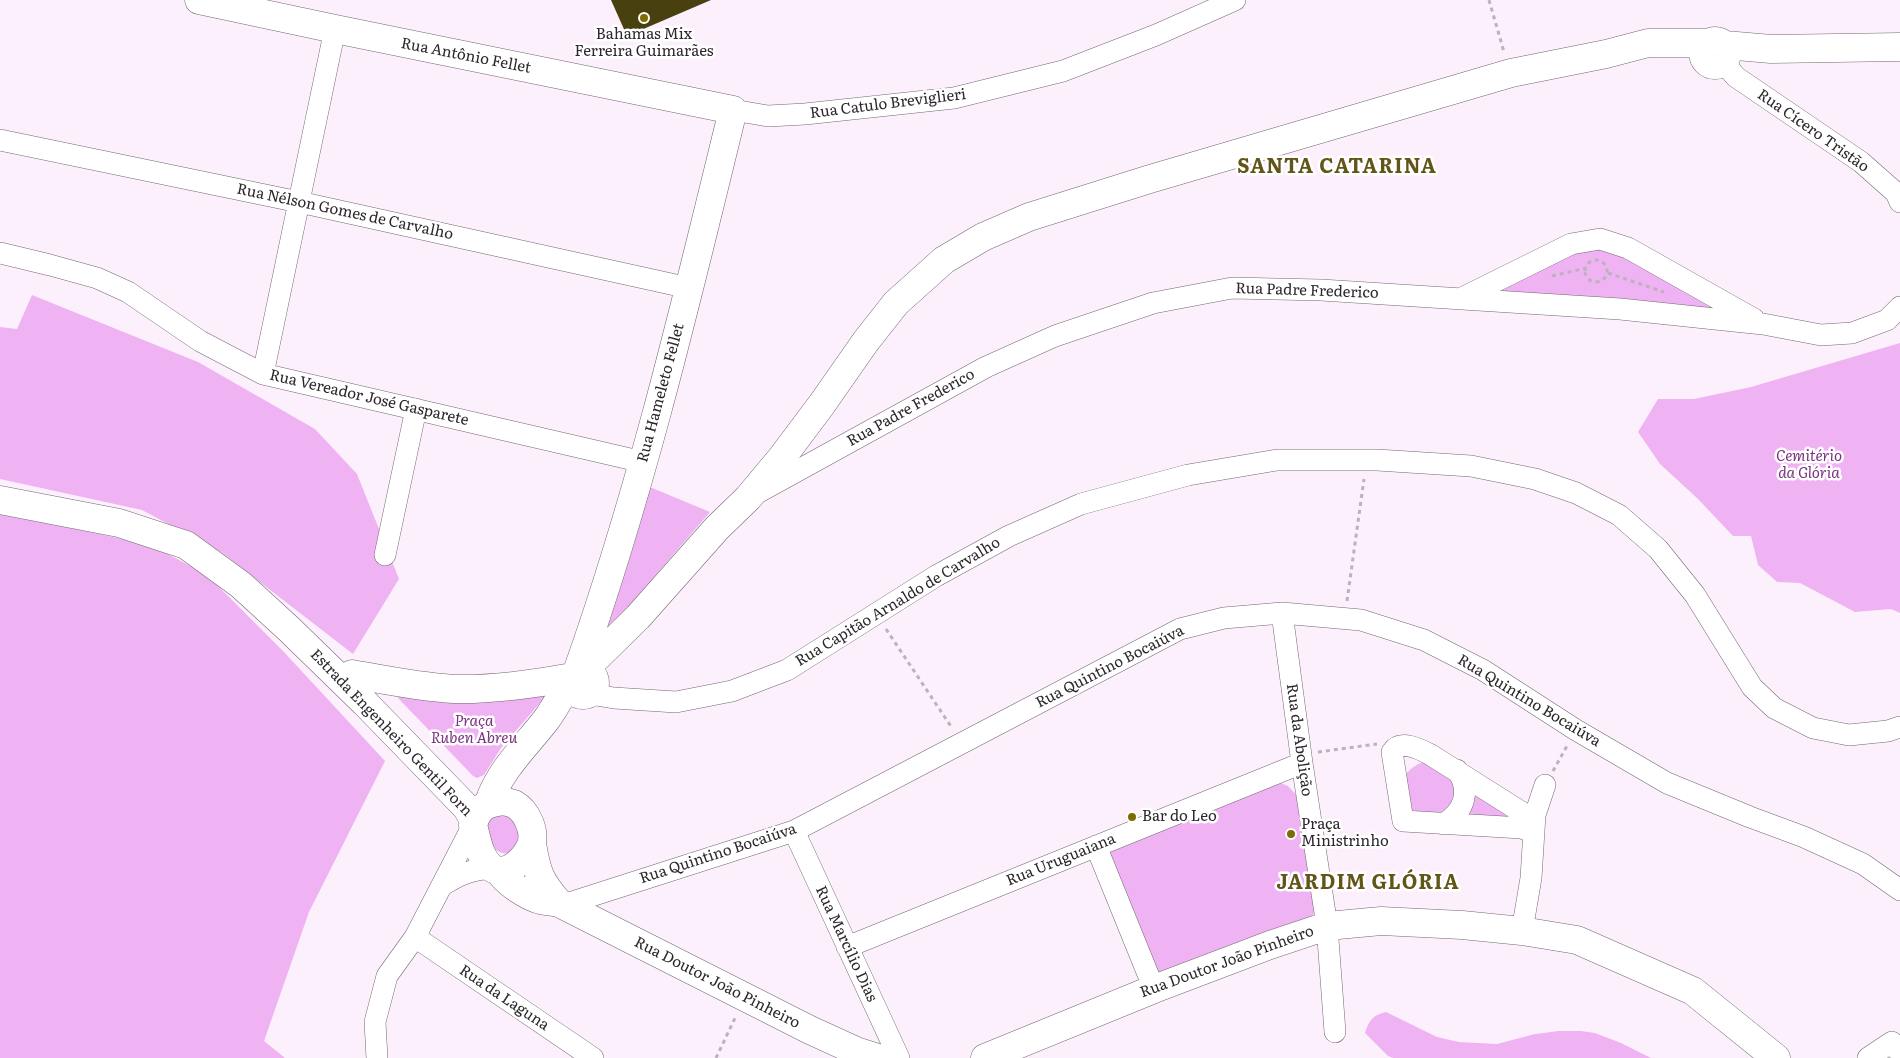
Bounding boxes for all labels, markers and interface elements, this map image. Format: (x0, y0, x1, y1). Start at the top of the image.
marker: Bahamas Mix Ferreira Guimarães (638, 12, 650, 24)
place label: Bahamas Mix Ferreira Guimarães (575, 26, 713, 61)
street label: Rua Antônio Fellet (399, 35, 533, 77)
street label: Rua Catulo Breviglieri (809, 85, 967, 123)
street label: Rua Cícero Tristão (1754, 86, 1872, 176)
district label: SANTA CATARINA (1235, 155, 1439, 179)
street label: Rua Nélson Gomes de Carvalho (235, 180, 455, 244)
street label: Rua Padre Frederico (1235, 280, 1379, 302)
street label: Rua Hameleto Fellet (634, 321, 688, 465)
street label: Rua Padre Frederico (844, 365, 978, 451)
street label: Rua Vereador José Gasparete (268, 366, 470, 430)
park label: Cemitério da Glória (1776, 448, 1842, 483)
street label: Rua Capitão Arnaldo de Carvalho (792, 534, 1004, 670)
street label: Rua Quintino Bocaiúva (1033, 622, 1187, 712)
street label: Estrada Engenheiro Gentil Forn (306, 646, 476, 820)
street label: Rua Quintino Bocaiúva (1454, 651, 1604, 751)
street label: Rua da Abolição (1282, 682, 1316, 798)
park label: Praça Ruben Abreu (431, 713, 517, 748)
place label: Bar do Leo (1142, 808, 1217, 826)
marker: Bar do Leo (1126, 811, 1138, 823)
place label: Praça Ministrinho (1301, 816, 1389, 851)
street label: Rua Quintino Bocaiúva (637, 820, 799, 888)
marker: Praça Ministrinho (1285, 828, 1297, 840)
street label: Rua Uruguaiana (1004, 830, 1118, 890)
district label: JARDIM GLÓRIA (1275, 871, 1461, 895)
street label: Rua Marcílio Dias (811, 883, 881, 1005)
street label: Rua Doutor João Pinheiro (1138, 922, 1316, 1002)
street label: Rua Doutor João Pinheiro (631, 933, 803, 1033)
street label: Rua da Laguna (456, 961, 552, 1035)

